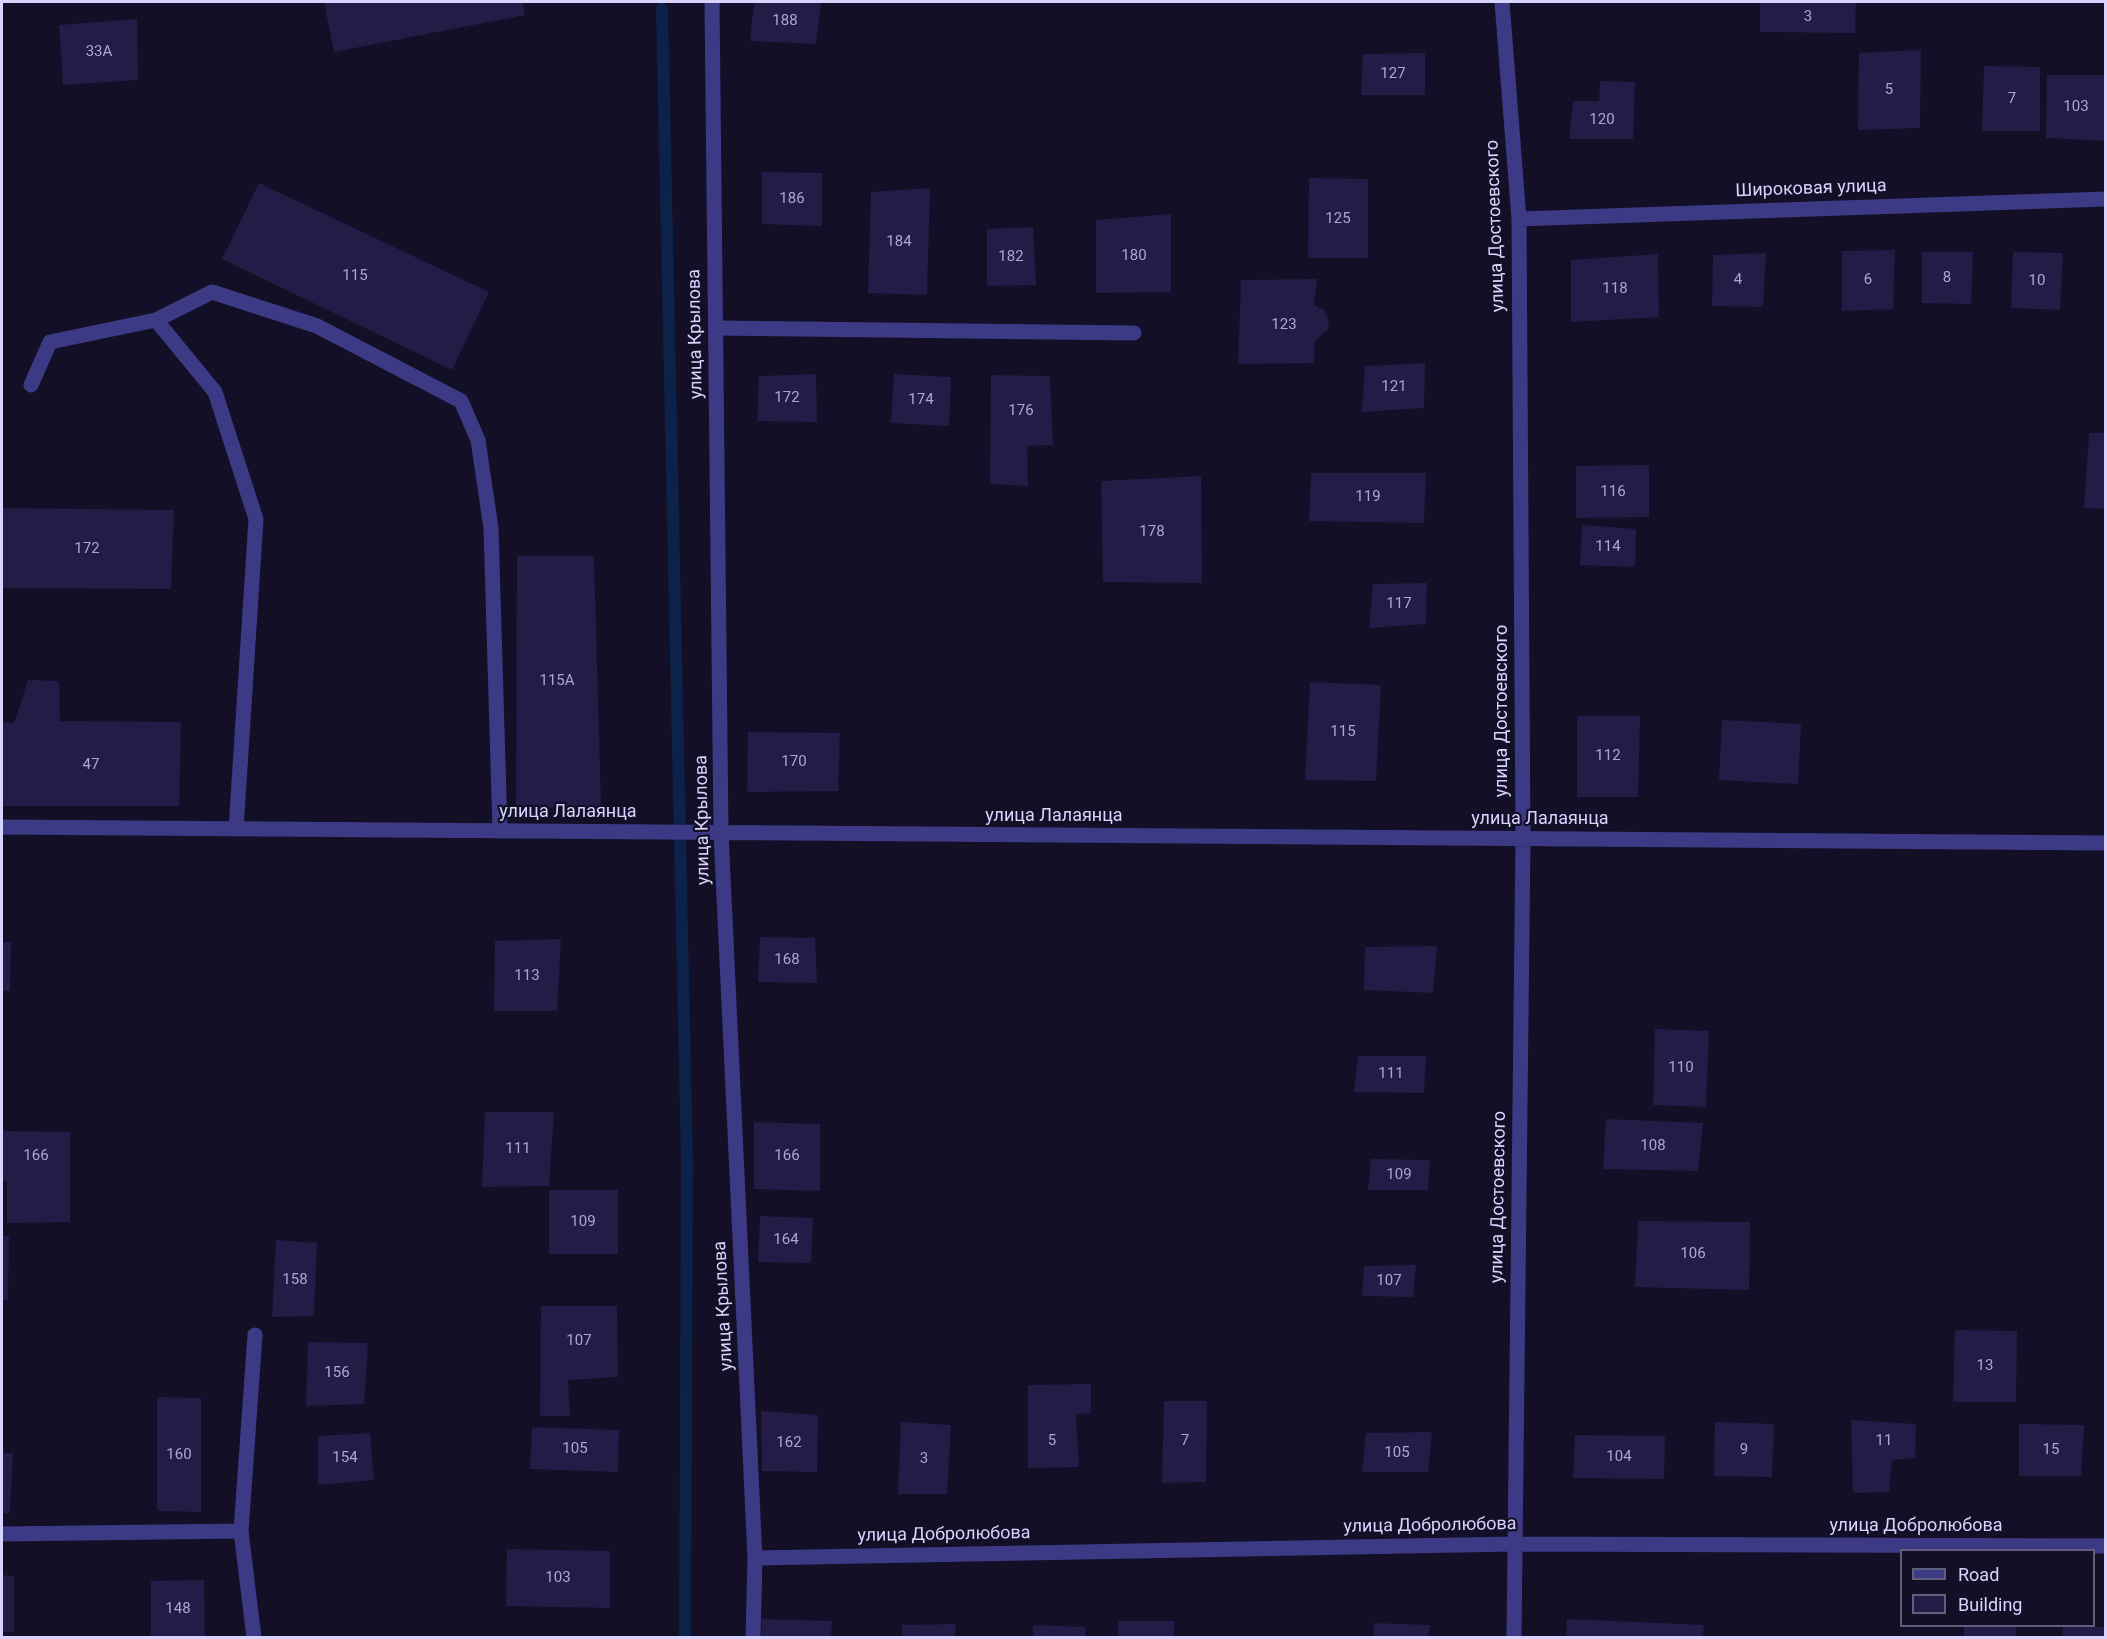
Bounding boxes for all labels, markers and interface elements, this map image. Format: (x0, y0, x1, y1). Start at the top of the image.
house number: 3 (1804, 8, 1812, 26)
house number: 188 (772, 12, 798, 30)
house number: 33А (86, 43, 112, 61)
house number: 127 (1380, 65, 1406, 83)
house number: 5 (1885, 81, 1893, 99)
house number: 7 (2008, 90, 2016, 108)
house number: 103 (2063, 98, 2089, 116)
house number: 120 (1589, 111, 1615, 129)
street label: улица Достоевского (1482, 139, 1510, 313)
street label: Широковая улица (1735, 176, 1887, 202)
house number: 186 (779, 190, 805, 208)
house number: 125 (1325, 210, 1351, 228)
house number: 184 (886, 233, 912, 251)
house number: 180 (1121, 247, 1147, 265)
house number: 182 (998, 248, 1024, 266)
house number: 115 (342, 267, 368, 285)
street label: улица Крылова (684, 269, 708, 399)
house number: 8 (1943, 269, 1951, 287)
house number: 4 (1734, 271, 1742, 289)
house number: 6 (1864, 271, 1872, 289)
house number: 10 (2029, 272, 2045, 290)
house number: 118 (1602, 280, 1628, 298)
house number: 123 (1271, 316, 1297, 334)
house number: 121 (1381, 378, 1407, 396)
house number: 172 (774, 389, 800, 407)
house number: 174 (908, 391, 934, 409)
house number: 176 (1008, 402, 1034, 420)
house number: 116 (1600, 483, 1626, 501)
house number: 119 (1355, 488, 1381, 506)
house number: 178 (1139, 523, 1165, 541)
house number: 114 (1595, 538, 1621, 556)
house number: 172 (74, 540, 100, 558)
house number: 117 (1386, 595, 1412, 613)
street label: улица Достоевского (1491, 625, 1513, 797)
house number: 115А (539, 672, 575, 690)
house number: 115 (1330, 723, 1356, 741)
house number: 112 (1595, 747, 1621, 765)
house number: 170 (781, 753, 807, 771)
street label: улица Крылова (691, 755, 715, 885)
house number: 47 (83, 756, 99, 774)
street label: улица Лалаянца (499, 801, 637, 823)
street label: улица Лалаянца (985, 805, 1123, 827)
street label: улица Лалаянца (1471, 808, 1609, 830)
house number: 168 (774, 951, 800, 969)
house number: 113 (514, 967, 540, 985)
house number: 110 (1668, 1059, 1694, 1077)
house number: 111 (1378, 1065, 1404, 1083)
street label: улица Достоевского (1487, 1111, 1511, 1283)
house number: 108 (1640, 1137, 1666, 1155)
house number: 111 (505, 1140, 531, 1158)
house number: 166 (23, 1147, 49, 1165)
house number: 166 (774, 1147, 800, 1165)
house number: 109 (1386, 1166, 1412, 1184)
house number: 109 (570, 1213, 596, 1231)
house number: 164 (773, 1231, 799, 1249)
street label: улица Крылова (710, 1240, 738, 1372)
house number: 106 (1680, 1245, 1706, 1263)
house number: 158 (282, 1271, 308, 1289)
house number: 107 (1376, 1272, 1402, 1290)
house number: 107 (566, 1332, 592, 1350)
house number: 13 (1977, 1357, 1993, 1375)
house number: 156 (324, 1364, 350, 1382)
house number: 5 (1048, 1432, 1056, 1450)
house number: 7 (1181, 1432, 1189, 1450)
house number: 11 (1876, 1432, 1892, 1450)
house number: 162 (776, 1434, 802, 1452)
house number: 105 (562, 1440, 588, 1458)
house number: 9 (1740, 1441, 1748, 1459)
house number: 15 (2043, 1441, 2059, 1459)
house number: 105 (1384, 1444, 1410, 1462)
house number: 160 (166, 1446, 192, 1464)
house number: 104 (1606, 1448, 1632, 1466)
house number: 154 (332, 1449, 358, 1467)
house number: 3 (920, 1450, 928, 1468)
street label: улица Добролюбова (1343, 1514, 1517, 1538)
street label: улица Добролюбова (1829, 1515, 2003, 1537)
street label: улица Добролюбова (857, 1523, 1031, 1547)
legend (1900, 1549, 2095, 1627)
text: Road (1958, 1564, 1999, 1585)
house number: 103 (545, 1569, 571, 1587)
text: Building (1958, 1594, 2022, 1615)
house number: 148 (165, 1600, 191, 1618)

